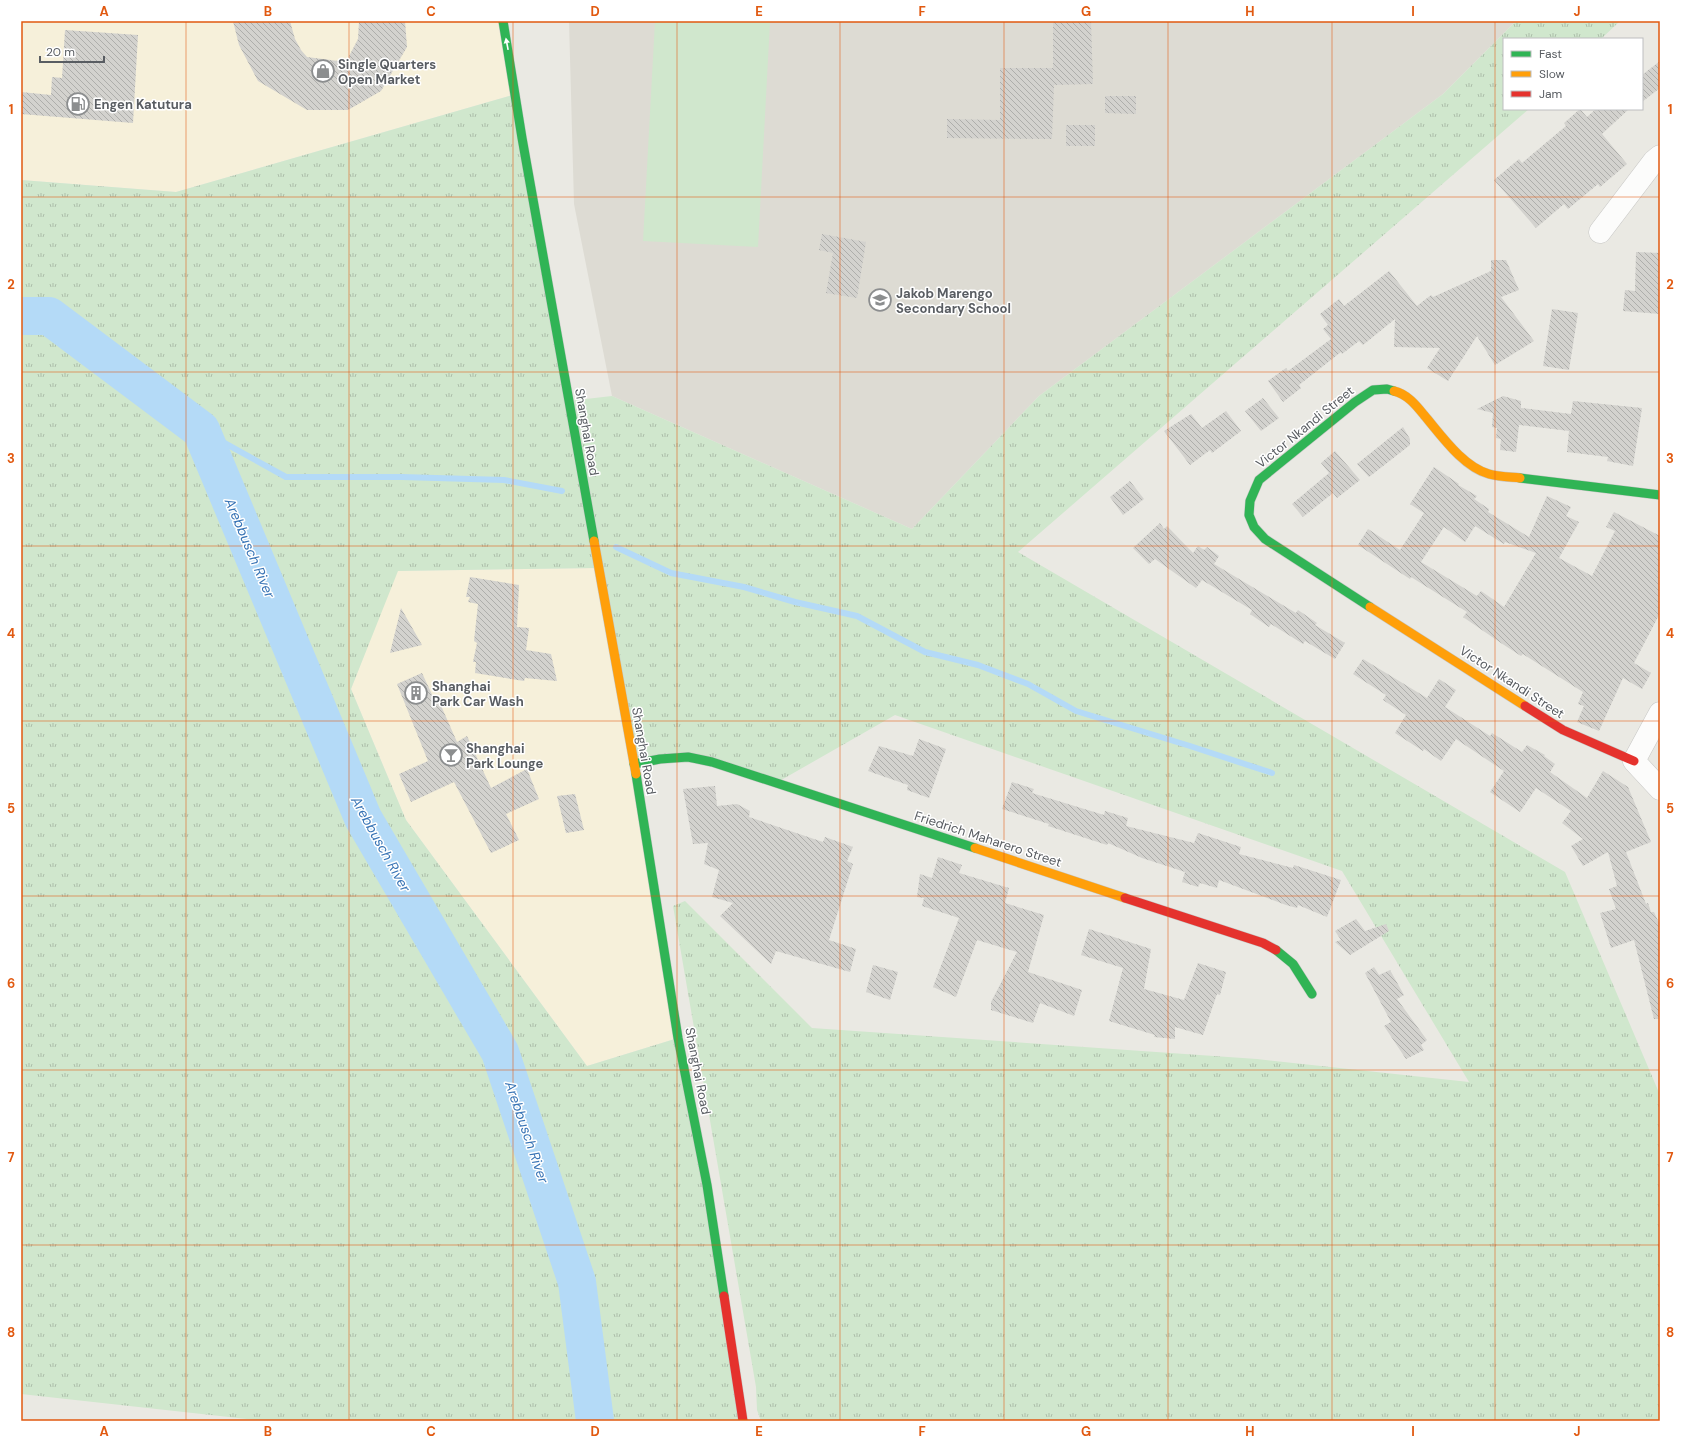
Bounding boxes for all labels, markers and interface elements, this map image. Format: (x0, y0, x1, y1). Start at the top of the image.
text: A (99, 3, 109, 20)
text: B (264, 3, 272, 20)
text: C (426, 3, 436, 20)
text: D (590, 3, 600, 20)
text: E (755, 3, 763, 20)
text: F (918, 3, 926, 20)
text: G (1081, 3, 1091, 20)
text: H (1245, 3, 1255, 20)
text: I (1411, 3, 1415, 20)
text: J (1573, 3, 1581, 20)
scale bar (40, 38, 104, 64)
one-way arrow (504, 38, 510, 50)
legend (1503, 38, 1643, 110)
text: 20 m (46, 44, 75, 60)
text: Fast (1539, 46, 1562, 62)
place label: Single Quarters Open Market (338, 56, 436, 88)
shop icon: Single Quarters Open Market (310, 58, 336, 84)
text: Slow (1539, 66, 1565, 82)
text: Jam (1539, 86, 1562, 102)
fuel station icon: Engen Katutura (65, 91, 91, 117)
place label: Engen Katutura (94, 96, 192, 113)
text: 1 (9, 101, 13, 118)
text: 1 (1668, 101, 1672, 118)
text: 2 (7, 276, 15, 293)
text: 2 (1666, 276, 1674, 293)
place label: Jakob Marengo Secondary School (896, 285, 1011, 317)
school or university icon: Jakob Marengo Secondary School (867, 287, 893, 313)
street label: Victor Nkandi Street (1252, 382, 1358, 472)
street label: Shanghai Road (571, 387, 603, 477)
text: 3 (7, 450, 15, 467)
text: 3 (1666, 450, 1674, 467)
water label: Arebbusch River (220, 494, 279, 601)
text: 4 (7, 625, 15, 642)
text: 4 (1666, 625, 1674, 642)
street label: Victor Nkandi Street (1456, 642, 1568, 722)
place label: Shanghai Park Car Wash (432, 678, 524, 710)
building icon: Shanghai Park Car Wash (403, 680, 429, 706)
street label: Shanghai Road (628, 706, 660, 796)
place label: Shanghai Park Lounge (466, 740, 543, 772)
bar icon: Shanghai Park Lounge (438, 742, 464, 768)
water label: Arebbusch River (347, 792, 415, 896)
text: 5 (7, 800, 15, 817)
text: 5 (1666, 800, 1674, 817)
street label: Friedrich Maharero Street (912, 807, 1064, 871)
text: 6 (7, 975, 15, 992)
text: 6 (1666, 975, 1674, 992)
street label: Shanghai Road (681, 1026, 715, 1116)
water label: Arebbusch River (501, 1078, 553, 1186)
text: 7 (8, 1149, 15, 1166)
text: 7 (1667, 1149, 1674, 1166)
text: 8 (7, 1324, 15, 1341)
text: 8 (1666, 1324, 1674, 1341)
text: A (99, 1423, 109, 1440)
text: B (264, 1423, 272, 1440)
text: C (426, 1423, 436, 1440)
text: D (590, 1423, 600, 1440)
text: E (755, 1423, 763, 1440)
text: F (918, 1423, 926, 1440)
text: G (1081, 1423, 1091, 1440)
text: H (1245, 1423, 1255, 1440)
text: I (1411, 1423, 1415, 1440)
text: J (1573, 1423, 1581, 1440)

